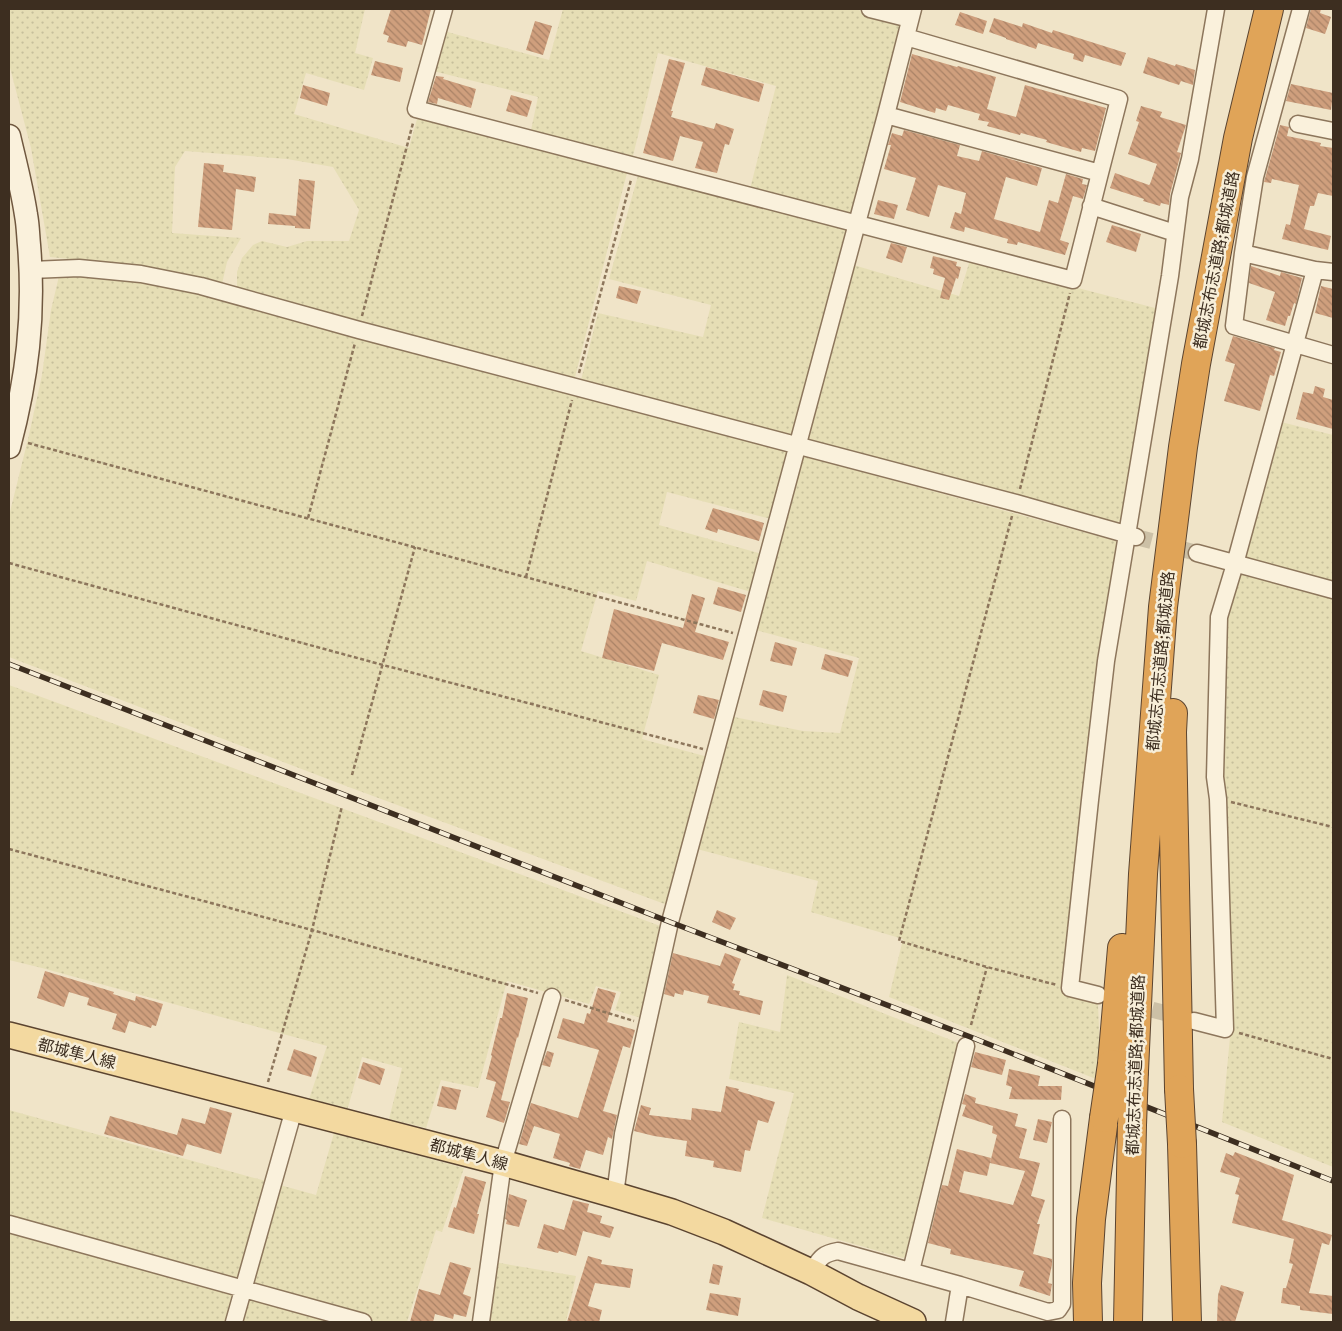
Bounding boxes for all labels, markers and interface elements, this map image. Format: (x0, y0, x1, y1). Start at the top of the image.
street label: 都城志布志道路;都城道路 (1188, 169, 1244, 351)
street label: 都城志布志道路;都城道路 (1141, 570, 1179, 752)
street label: 都城志布志道路;都城道路 (1121, 974, 1149, 1156)
street label: 都城隼人線 (36, 1033, 118, 1073)
street label: 都城隼人線 (428, 1133, 510, 1175)

